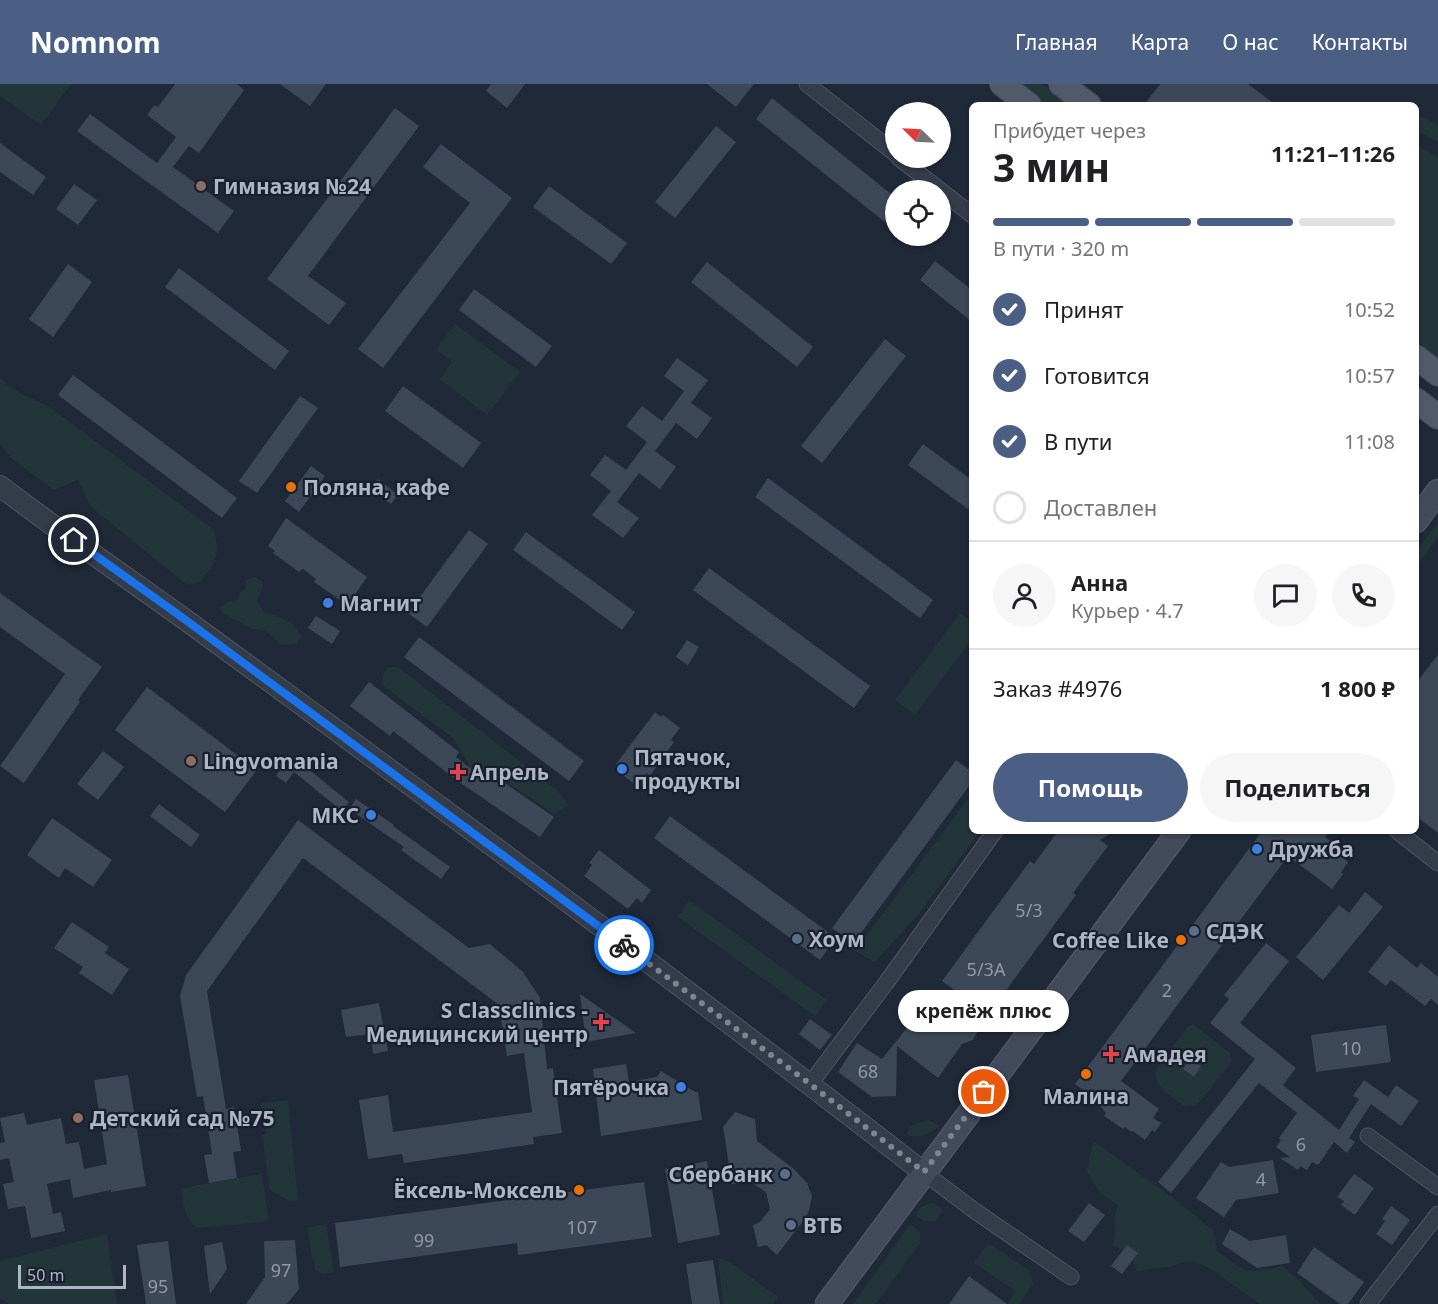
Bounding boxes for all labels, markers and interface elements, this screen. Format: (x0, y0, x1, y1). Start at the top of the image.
text: Nomnom (30, 23, 161, 61)
text: Главная (1015, 28, 1098, 56)
text: Карта (1131, 28, 1189, 56)
text: О нас (1222, 28, 1279, 56)
text: Контакты (1312, 28, 1408, 56)
north arrow (885, 102, 951, 168)
map controls (885, 102, 951, 246)
text: Прибудет через (993, 117, 1146, 144)
text: 11:21–11:26 (1271, 138, 1395, 168)
text: 3 мин (993, 140, 1110, 193)
place label: Гимназия №24 (213, 172, 371, 200)
marker: Гимназия №24 (194, 179, 208, 193)
button: locate (885, 180, 951, 246)
text: В пути · 320 m (993, 235, 1129, 262)
icon: check (993, 293, 1026, 326)
text: Принят (1044, 294, 1124, 324)
text: 10:52 (1344, 296, 1395, 323)
icon: check (993, 359, 1026, 392)
text: Готовится (1044, 360, 1150, 390)
text: 10:57 (1344, 362, 1395, 389)
icon: check (993, 425, 1026, 458)
text: В пути (1044, 426, 1112, 456)
text: 11:08 (1344, 428, 1395, 455)
place label: Поляна, кафе (303, 473, 450, 501)
marker: Поляна, кафе (284, 480, 298, 494)
text: Доставлен (1044, 492, 1157, 522)
pin (48, 514, 99, 565)
icon: home (57, 523, 90, 556)
button: person (993, 564, 1056, 627)
button: chat (1254, 564, 1317, 627)
button: phone (1332, 564, 1395, 627)
text: Анна (1071, 567, 1128, 597)
place label: Магнит (340, 589, 421, 617)
marker: Магнит (321, 596, 335, 610)
text: Курьер · 4.7 (1071, 597, 1184, 624)
text: Заказ #4976 (993, 673, 1122, 703)
text: 1 800 ₽ (1320, 673, 1395, 703)
place label: Пятачок, продукты (634, 743, 741, 795)
place label: Lingvomania (203, 747, 339, 775)
button: Помощь (993, 753, 1188, 822)
button: Поделиться (1200, 753, 1395, 822)
marker: Lingvomania (184, 754, 198, 768)
place label: Апрель (470, 758, 549, 786)
marker: Пятачок, продукты (615, 762, 629, 776)
marker: Апрель (451, 765, 465, 779)
place label: МКС (312, 801, 359, 829)
marker: МКС (364, 808, 378, 822)
place label: Дружба (1269, 835, 1354, 863)
marker: Дружба (1250, 842, 1264, 856)
house number: 5/3 (1015, 898, 1043, 922)
courier (594, 915, 654, 975)
place label: СДЭК (1206, 917, 1265, 945)
marker: СДЭК (1187, 924, 1201, 938)
place label: Хоум (809, 925, 865, 953)
place label: Coffee Like (1052, 926, 1169, 954)
icon: bike (608, 929, 641, 962)
marker: Хоум (790, 932, 804, 946)
marker: Coffee Like (1174, 933, 1188, 947)
house number: 5/3А (967, 957, 1006, 981)
house number: 2 (1162, 978, 1172, 1002)
callout: крепёж плюс (898, 990, 1070, 1032)
place label: S Classclinics - Медицинский центр (366, 996, 588, 1048)
text: крепёж плюс (915, 997, 1052, 1024)
marker: S Classclinics - Медицинский центр (592, 1013, 610, 1031)
house number: 10 (1341, 1036, 1361, 1060)
place label: Амадея (1124, 1040, 1207, 1068)
marker: Амадея (1102, 1045, 1120, 1063)
house number: 68 (858, 1059, 878, 1083)
pin (958, 1066, 1009, 1117)
marker: Малина (1079, 1067, 1093, 1081)
place label: Пятёрочка (553, 1073, 669, 1101)
icon: bag (967, 1075, 1000, 1108)
marker: Пятёрочка (674, 1080, 688, 1094)
place label: Малина (1043, 1082, 1129, 1110)
place label: Детский сад №75 (90, 1104, 274, 1132)
marker: Детский сад №75 (71, 1111, 85, 1125)
house number: 6 (1296, 1132, 1306, 1156)
place label: Сбербанк (668, 1160, 773, 1188)
marker: Сбербанк (778, 1167, 792, 1181)
house number: 4 (1256, 1167, 1266, 1191)
place label: Ёксель-Моксель (394, 1176, 567, 1204)
marker: Ёксель-Моксель (572, 1183, 586, 1197)
place label: ВТБ (803, 1211, 843, 1239)
house number: 107 (567, 1215, 597, 1239)
marker: ВТБ (784, 1218, 798, 1232)
house number: 99 (414, 1228, 434, 1252)
house number: 97 (271, 1258, 291, 1282)
scale bar (18, 1262, 126, 1290)
text: 50 m (27, 1264, 64, 1286)
house number: 95 (148, 1274, 168, 1298)

